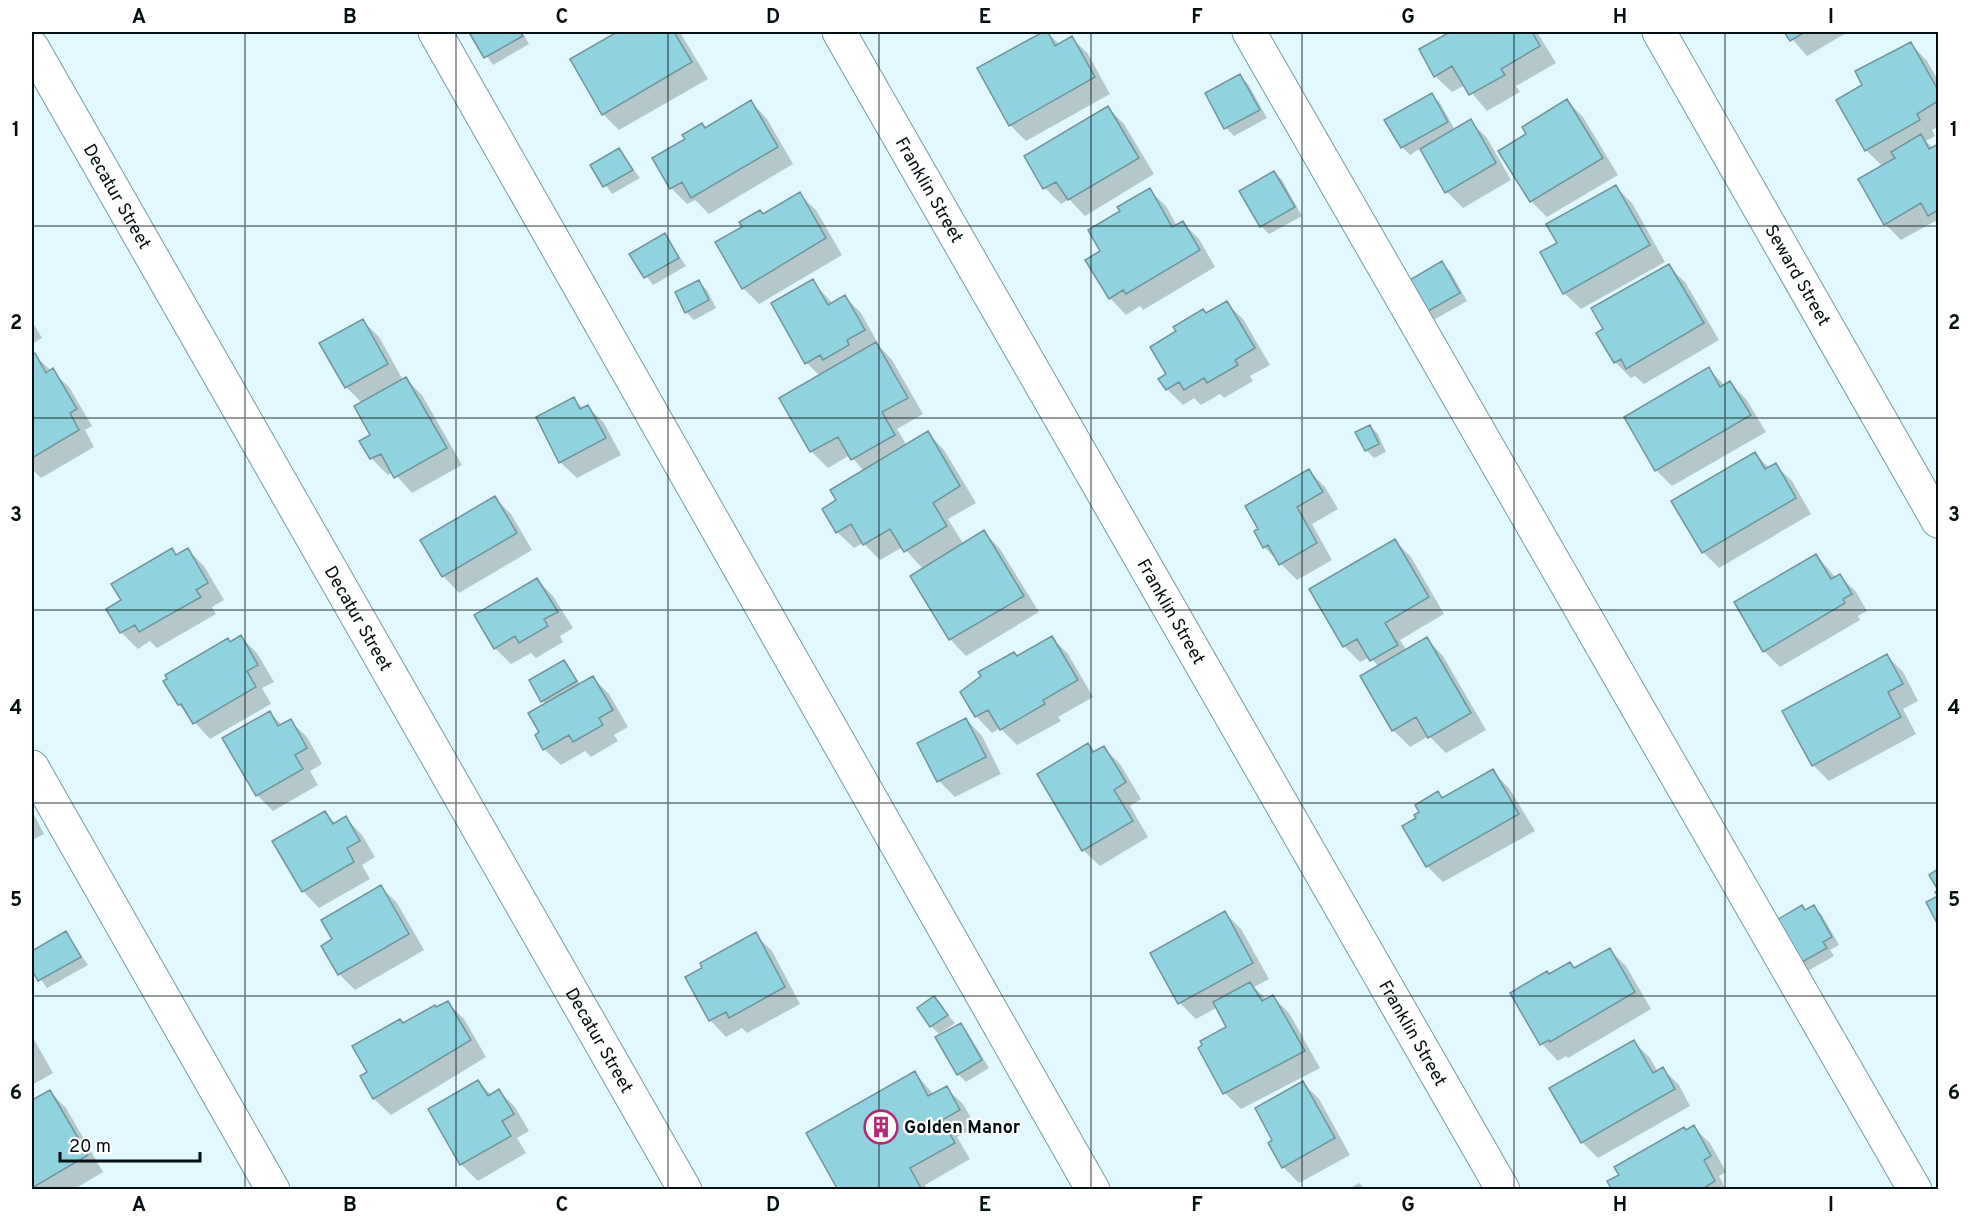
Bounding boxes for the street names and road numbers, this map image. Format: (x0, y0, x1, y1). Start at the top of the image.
street label: Franklin Street (889, 134, 968, 248)
street label: Decatur Street (77, 140, 155, 254)
street label: Seward Street (1758, 221, 1834, 331)
street label: Franklin Street (1131, 555, 1209, 669)
street label: Decatur Street (318, 562, 396, 676)
street label: Franklin Street (1372, 977, 1451, 1091)
street label: Decatur Street (559, 984, 637, 1098)

